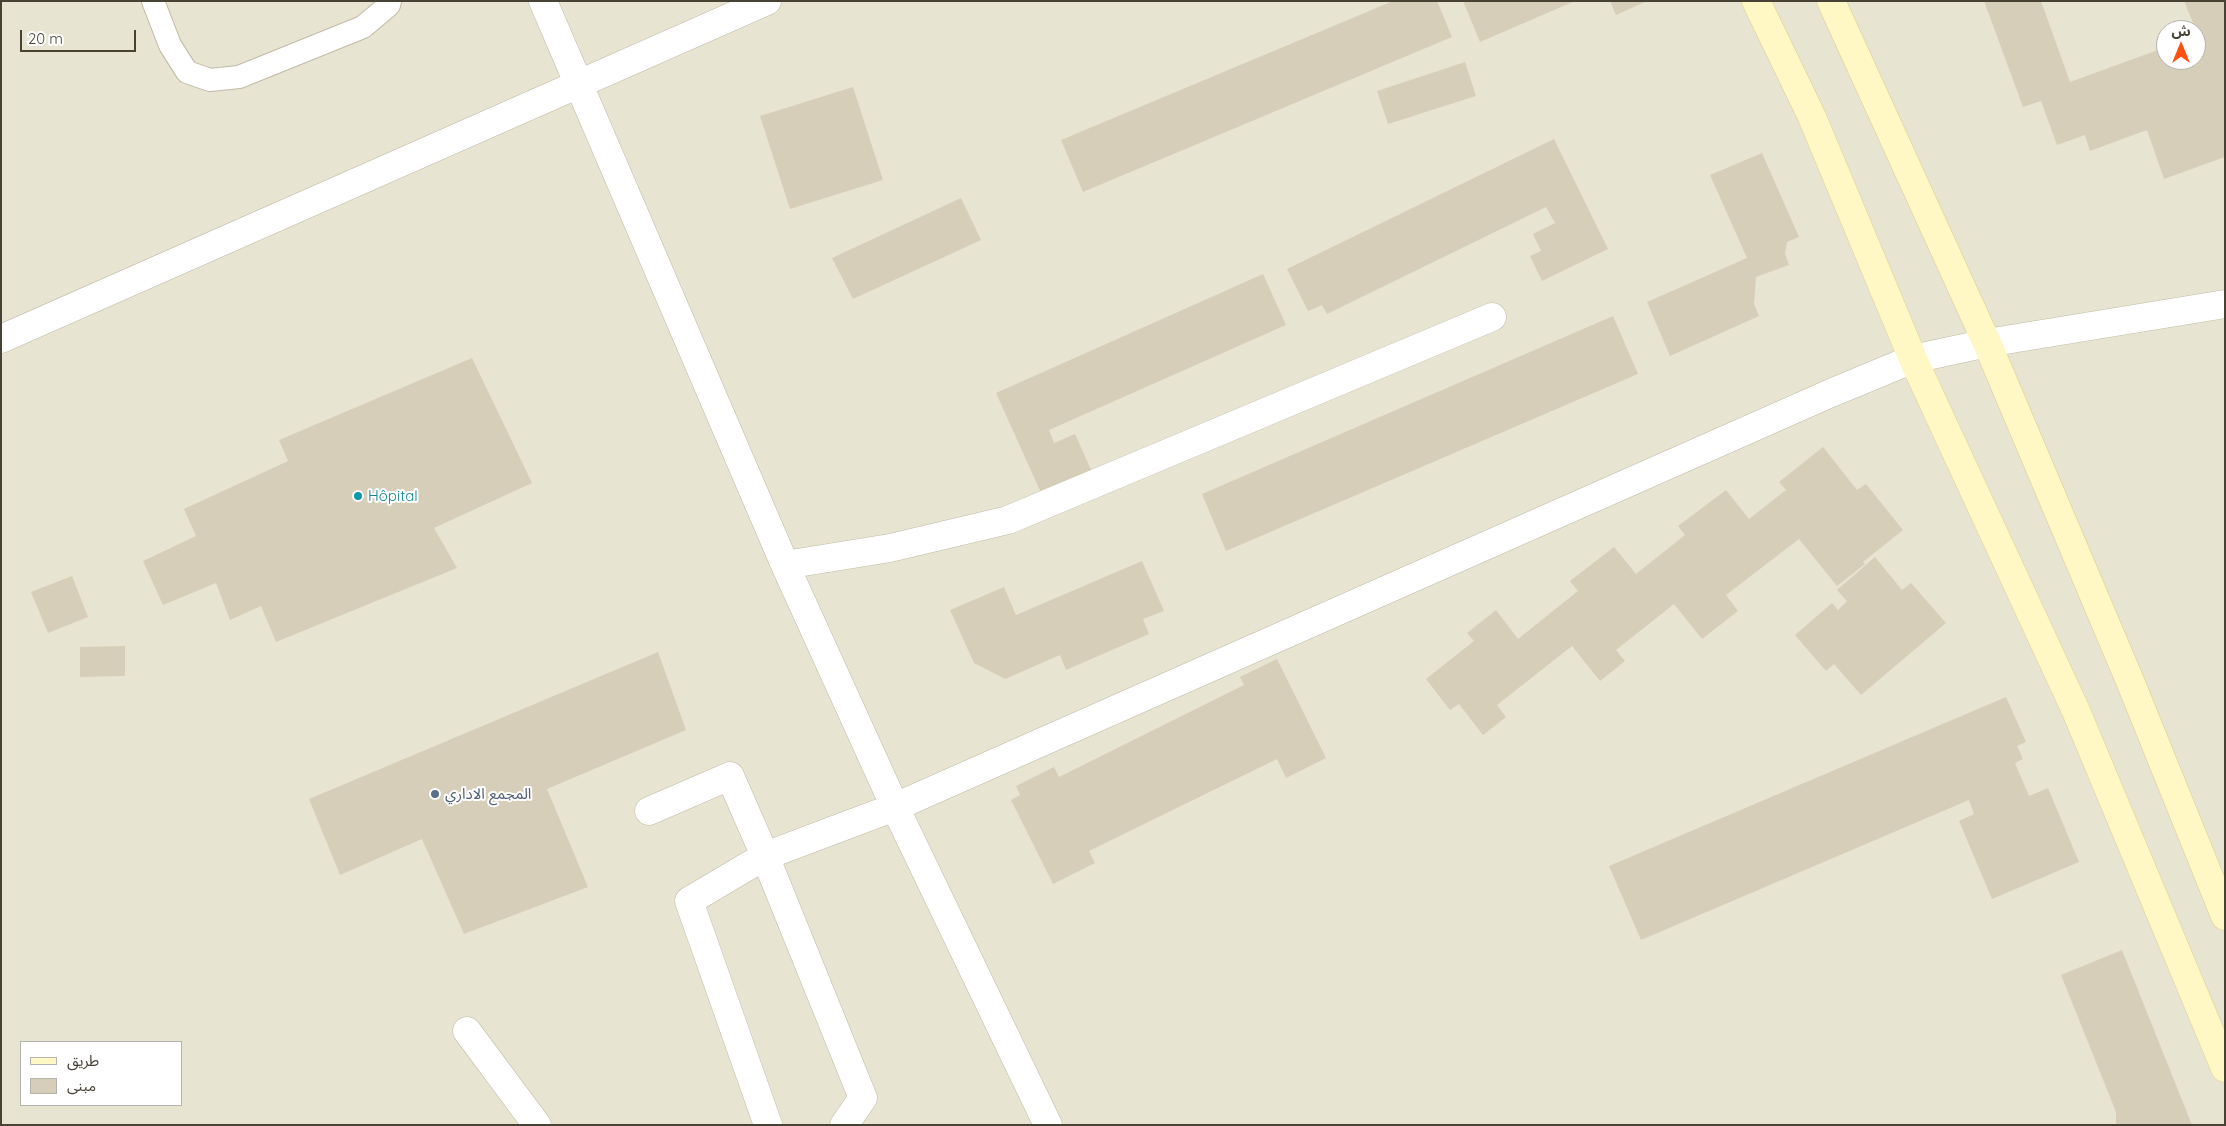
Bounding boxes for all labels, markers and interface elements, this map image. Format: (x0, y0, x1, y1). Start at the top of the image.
scale bar (22, 20, 139, 52)
north arrow (2156, 20, 2206, 70)
text: ش (2171, 22, 2191, 40)
text: 20 m (28, 29, 63, 48)
place label: Hôpital (368, 487, 418, 505)
marker: Hôpital (352, 490, 364, 502)
place label: المجمع الاداري (445, 785, 531, 803)
marker: المجمع الاداري (429, 788, 441, 800)
legend (20, 1041, 182, 1106)
text: طريق (67, 1051, 99, 1070)
text: مبنى (67, 1076, 96, 1095)

